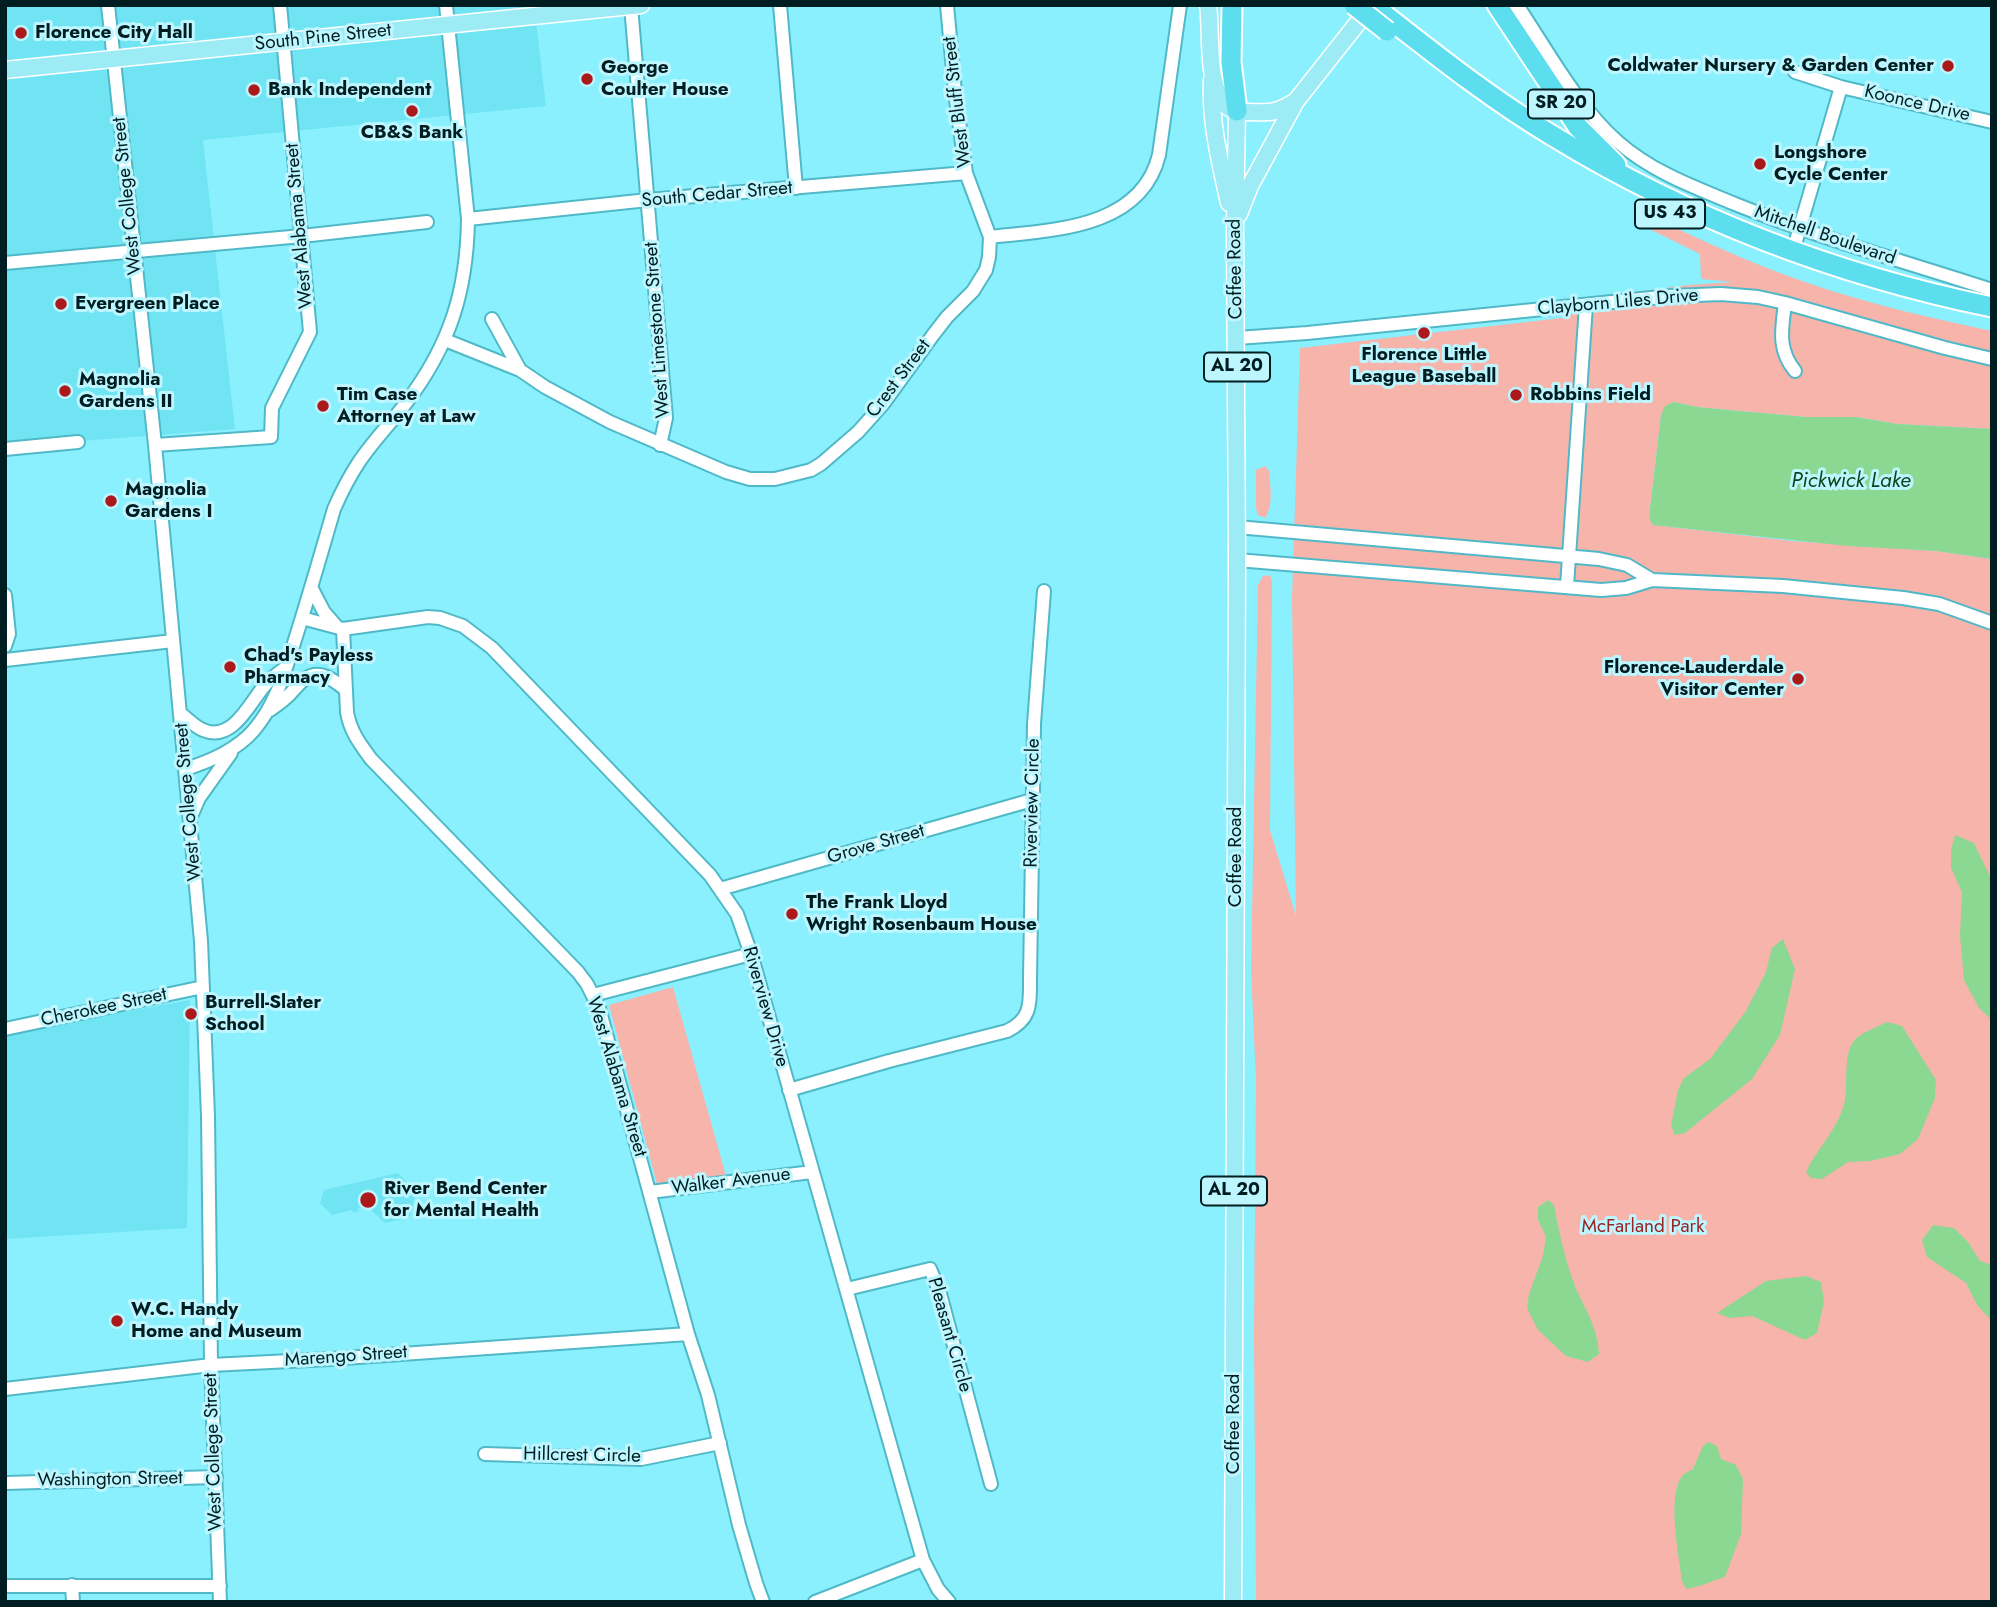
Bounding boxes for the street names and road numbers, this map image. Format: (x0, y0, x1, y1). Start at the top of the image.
street label: South Pine Street (254, 19, 392, 57)
street label: West Bluff Street (939, 35, 977, 169)
street label: Koonce Drive (1862, 81, 1972, 127)
road number: SR 20 (1528, 90, 1594, 119)
street label: West College Street (108, 116, 148, 276)
street label: West Alabama Street (281, 142, 319, 310)
street label: South Cedar Street (641, 177, 793, 213)
road number: US 43 (1635, 200, 1705, 229)
street label: Mitchell Boulevard (1751, 201, 1899, 271)
street label: Coffee Road (1224, 219, 1248, 319)
street label: West Limestone Street (640, 241, 676, 419)
street label: Clayborn Liles Drive (1537, 285, 1699, 321)
street label: Crest Street (862, 335, 936, 423)
road number: AL 20 (1204, 352, 1270, 382)
street label: West College Street (171, 722, 207, 882)
street label: Riverview Circle (1020, 738, 1046, 868)
street label: Coffee Road (1225, 807, 1247, 907)
street label: Grove Street (825, 820, 927, 870)
street label: Riverview Drive (737, 944, 793, 1070)
street label: Cherokee Street (39, 984, 169, 1032)
street label: West Alabama Street (581, 994, 651, 1160)
street label: Walker Avenue (670, 1163, 792, 1201)
road number: AL 20 (1201, 1176, 1267, 1206)
street label: Pleasant Circle (922, 1275, 976, 1395)
street label: Marengo Street (284, 1341, 408, 1373)
street label: West College Street (200, 1372, 228, 1532)
street label: Coffee Road (1223, 1374, 1245, 1474)
street label: Hillcrest Circle (523, 1444, 641, 1468)
street label: Washington Street (37, 1467, 183, 1493)

